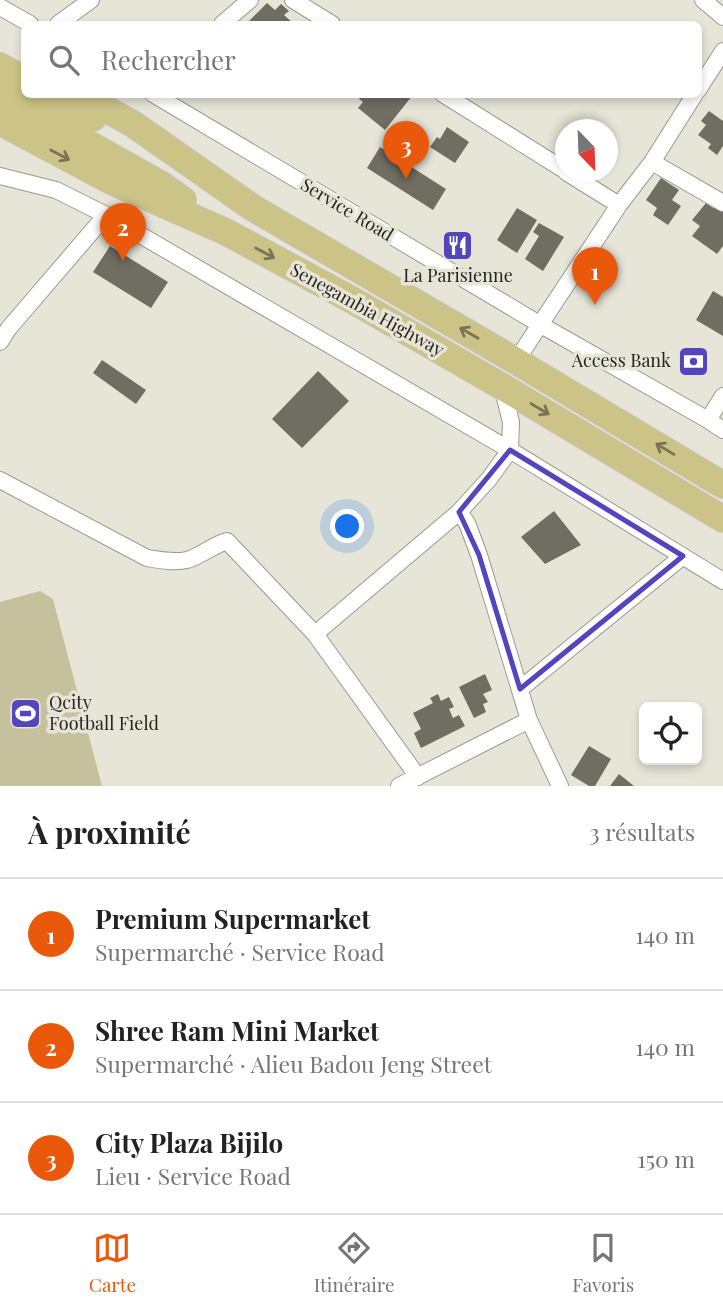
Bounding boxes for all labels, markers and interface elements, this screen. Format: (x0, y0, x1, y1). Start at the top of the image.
search box (21, 21, 702, 98)
icon: search (45, 41, 83, 79)
text: Rechercher (101, 42, 236, 77)
north arrow (555, 119, 618, 182)
pin: 3 (383, 121, 429, 179)
one-way arrow (49, 148, 70, 162)
street label: Service Road (297, 172, 399, 247)
pin: 2 (100, 203, 146, 261)
restaurant icon: La Parisienne (441, 229, 475, 263)
one-way arrow (254, 247, 275, 260)
pin: 1 (572, 247, 618, 305)
street label: Senegambia Highway (286, 257, 449, 361)
place label: La Parisienne (403, 263, 513, 287)
one-way arrow (459, 326, 479, 340)
bank icon: Access Bank (677, 344, 711, 378)
place label: Access Bank (571, 348, 671, 372)
one-way arrow (529, 402, 549, 416)
one-way arrow (655, 442, 675, 456)
your location (330, 509, 364, 543)
place label: Qcity Football Field (49, 690, 159, 735)
sports icon: Qcity Football Field (9, 696, 43, 730)
map controls (639, 702, 702, 765)
button: locate (639, 702, 702, 765)
text: À proximité (28, 812, 191, 852)
text: 3 résultats (589, 816, 695, 847)
text: Premium Supermarket (95, 901, 370, 936)
text: 1 (47, 919, 55, 950)
text: 140 m (635, 919, 695, 950)
text: Supermarché · Service Road (95, 936, 385, 967)
text: Shree Ram Mini Market (95, 1013, 379, 1048)
text: 2 (45, 1031, 57, 1062)
text: 140 m (635, 1031, 695, 1062)
text: Supermarché · Alieu Badou Jeng Street (95, 1048, 492, 1079)
text: City Plaza Bijilo (95, 1125, 283, 1160)
text: 3 (45, 1143, 57, 1174)
text: 150 m (637, 1143, 695, 1174)
text: Lieu · Service Road (95, 1160, 291, 1191)
tab: Carte (89, 1229, 136, 1297)
tab: Itinéraire (314, 1229, 395, 1297)
tab: Favoris (572, 1229, 634, 1297)

